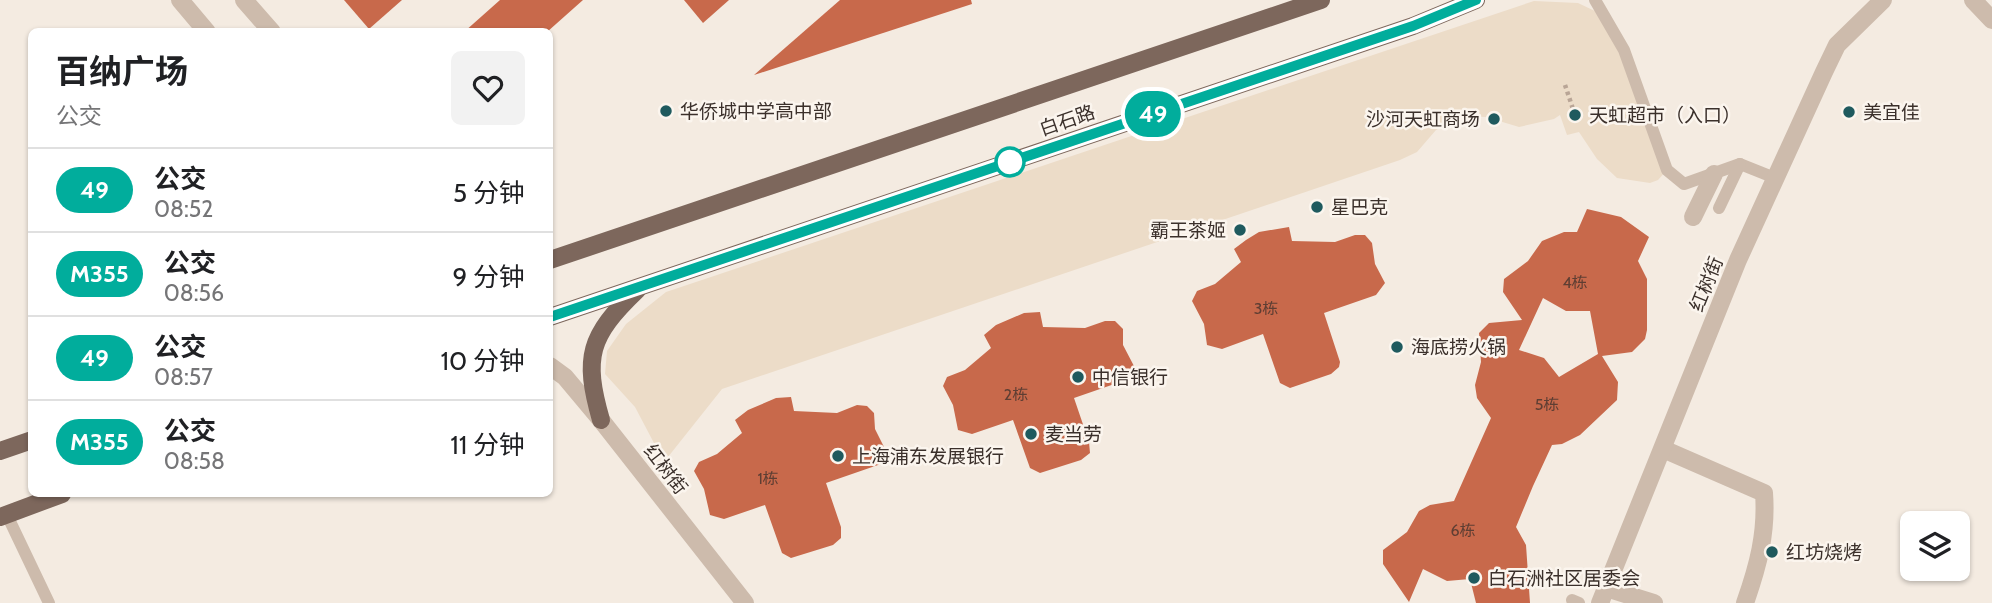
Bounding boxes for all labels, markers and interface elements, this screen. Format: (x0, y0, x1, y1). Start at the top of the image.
text: 百纳广场 (56, 51, 188, 91)
button: heart (451, 51, 525, 125)
line badge: 49 (1122, 91, 1184, 137)
text: 49 (1139, 99, 1167, 128)
place label: 华侨城中学高中部 (680, 100, 832, 123)
street label: 白石路 (1036, 100, 1098, 141)
place label: 美宜佳 (1863, 101, 1920, 124)
text: 公交 (56, 102, 102, 130)
marker: 华侨城中学高中部 (658, 103, 674, 119)
place label: 天虹超市（入口） (1589, 104, 1741, 127)
marker: 美宜佳 (1841, 104, 1857, 120)
marker: 天虹超市（入口） (1567, 107, 1583, 123)
place label: 沙河天虹商场 (1366, 108, 1480, 131)
marker: 沙河天虹商场 (1486, 111, 1502, 127)
unlabelled marker (995, 147, 1025, 177)
text: 公交 (154, 163, 206, 195)
text: 49 (80, 175, 109, 204)
text: 5 分钟 (453, 177, 525, 209)
text: 08:52 (154, 195, 213, 223)
place label: 星巴克 (1331, 196, 1388, 219)
marker: 星巴克 (1309, 199, 1325, 215)
place label: 霸王茶姬 (1150, 219, 1226, 242)
marker: 霸王茶姬 (1232, 222, 1248, 238)
text: 公交 (164, 247, 216, 279)
street label: 红树街 (1685, 253, 1728, 315)
text: M355 (70, 259, 129, 288)
text: 9 分钟 (452, 261, 525, 293)
house number: 4栋 (1562, 273, 1588, 292)
text: 08:56 (164, 279, 224, 307)
house number: 3栋 (1254, 299, 1278, 318)
text: 公交 (154, 331, 206, 363)
place label: 海底捞火锅 (1411, 336, 1506, 359)
marker: 海底捞火锅 (1389, 339, 1405, 355)
text: 49 (80, 343, 109, 372)
text: 10 分钟 (441, 345, 525, 377)
text: 08:57 (154, 363, 213, 391)
place label: 中信银行 (1092, 366, 1168, 389)
marker: 中信银行 (1070, 369, 1086, 385)
house number: 2栋 (1004, 385, 1028, 404)
house number: 5栋 (1535, 395, 1559, 414)
text: 公交 (164, 415, 216, 447)
place label: 麦当劳 (1045, 423, 1102, 446)
marker: 麦当劳 (1023, 426, 1039, 442)
text: M355 (70, 427, 129, 456)
text: 11 分钟 (450, 429, 525, 461)
street label: 红树街 (639, 440, 692, 499)
place label: 上海浦东发展银行 (852, 445, 1004, 468)
text: 08:58 (164, 447, 225, 475)
marker: 上海浦东发展银行 (830, 448, 846, 464)
house number: 1栋 (757, 469, 779, 488)
map controls (1900, 511, 1970, 581)
button: layers (1900, 511, 1970, 581)
house number: 6栋 (1450, 521, 1476, 540)
place label: 红坊烧烤 (1786, 541, 1862, 564)
marker: 红坊烧烤 (1764, 544, 1780, 560)
place label: 白石洲社区居委会 (1488, 567, 1640, 590)
marker: 白石洲社区居委会 (1466, 570, 1482, 586)

